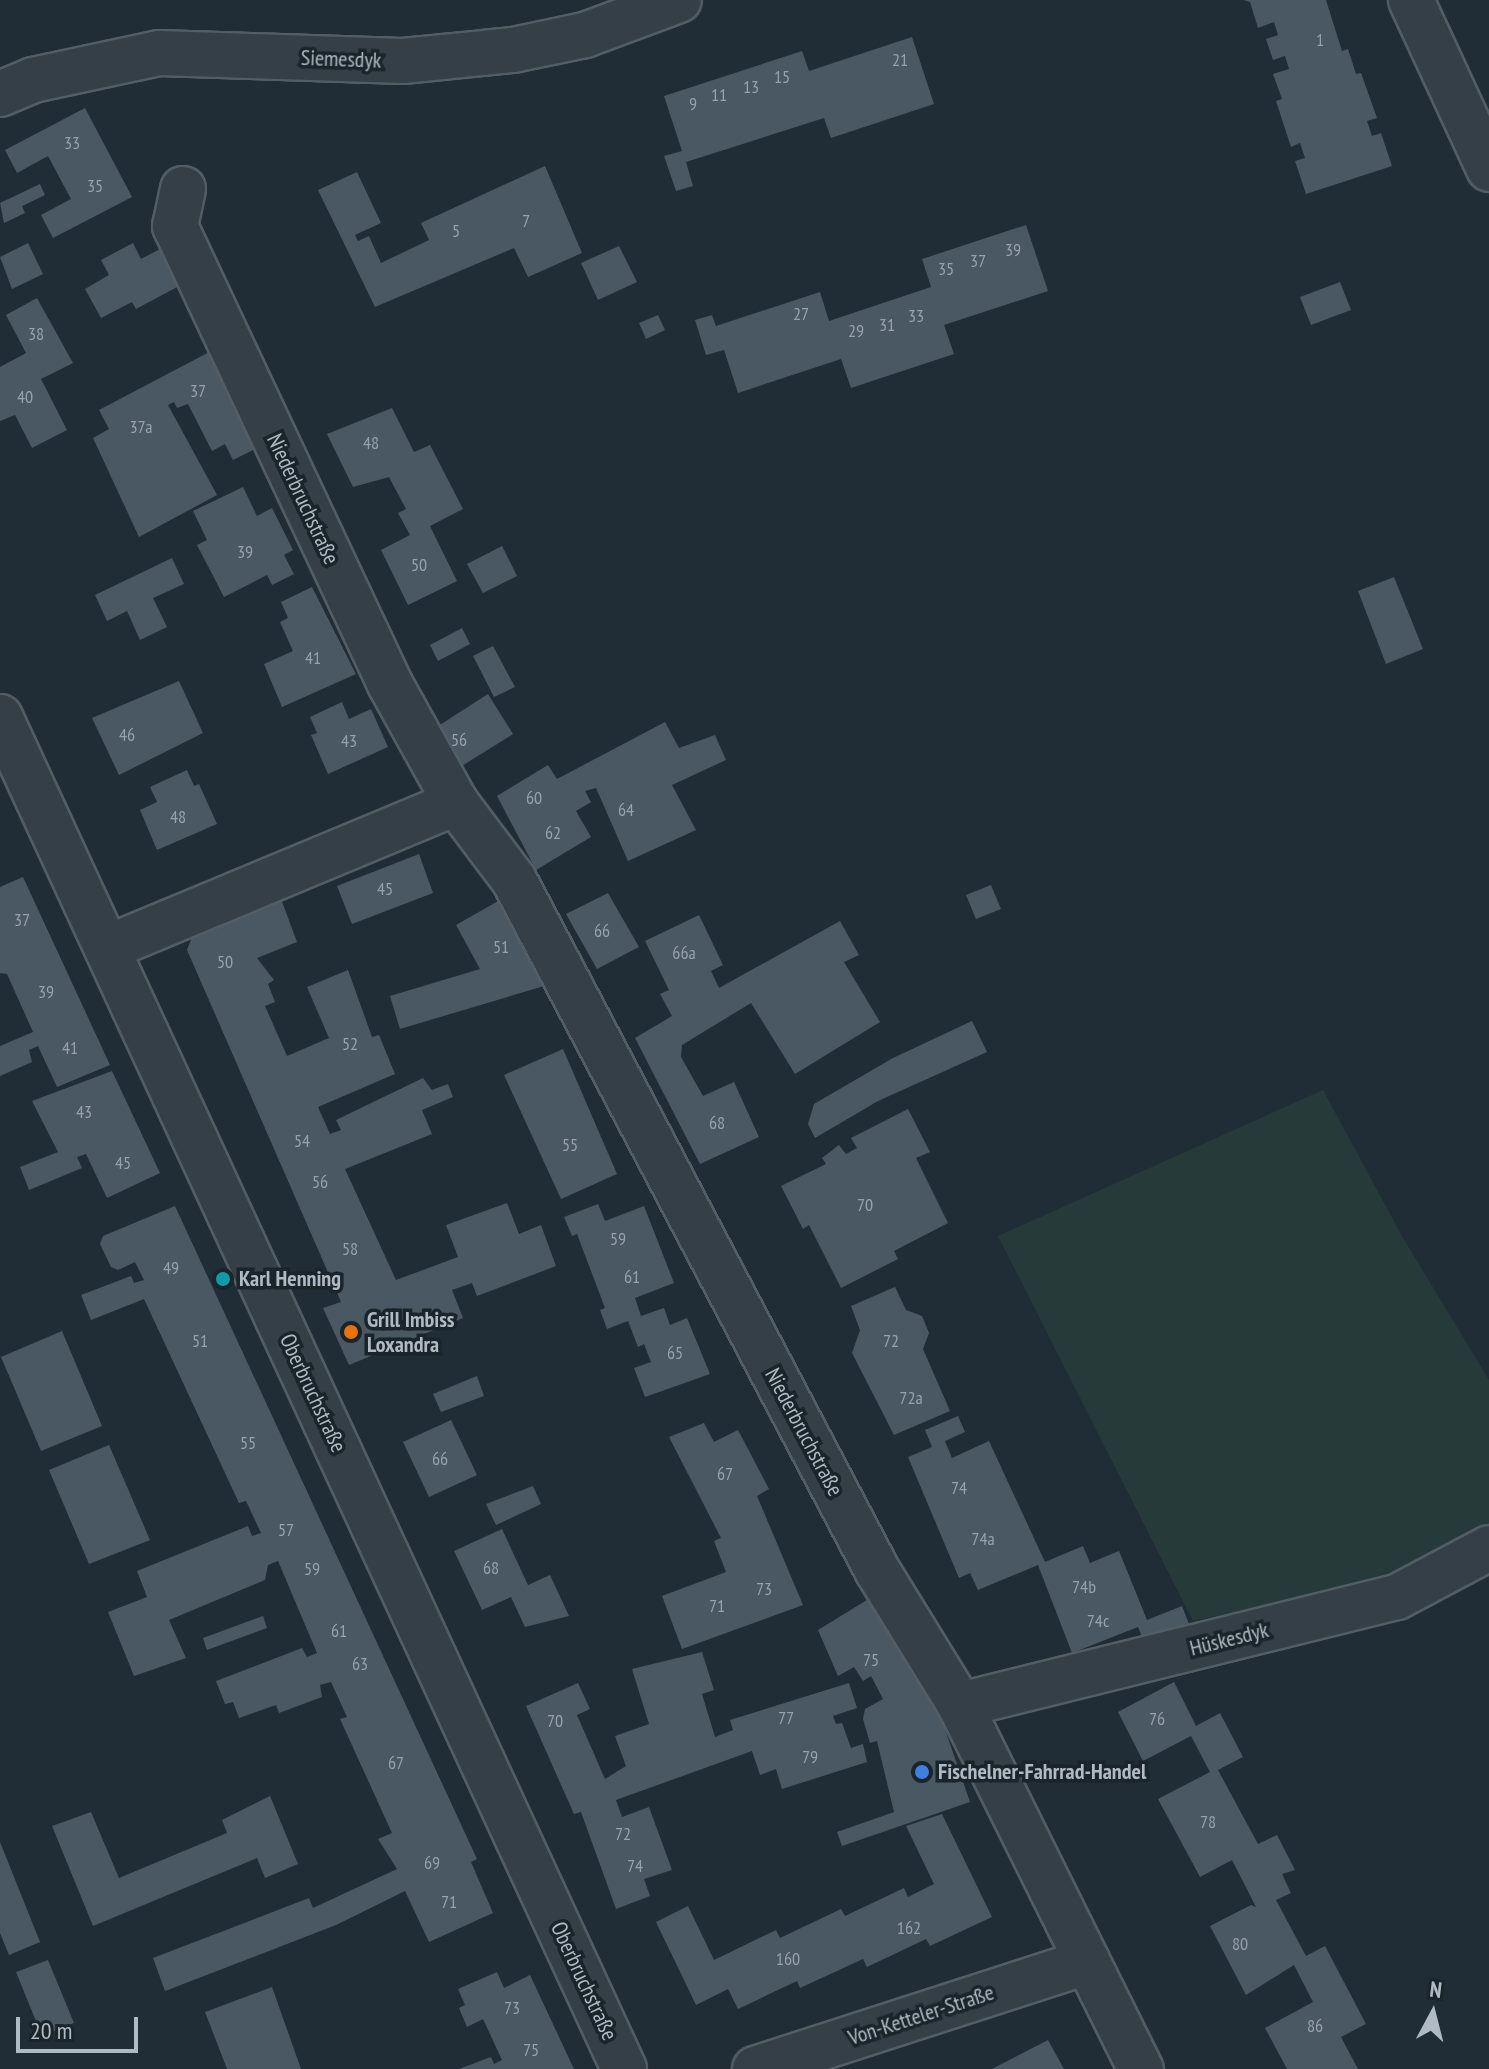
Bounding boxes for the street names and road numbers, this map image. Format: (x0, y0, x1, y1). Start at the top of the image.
street label: Siemesdyk (300, 44, 382, 74)
street label: Niederbruchstraße (261, 429, 345, 569)
street label: Oberbruchstraße (274, 1330, 352, 1456)
street label: Niederbruchstraße (759, 1364, 849, 1500)
street label: Hüskesdyk (1187, 1617, 1271, 1661)
street label: Oberbruchstraße (545, 1918, 623, 2044)
street label: Von-Ketteler-Straße (845, 1979, 997, 2051)

